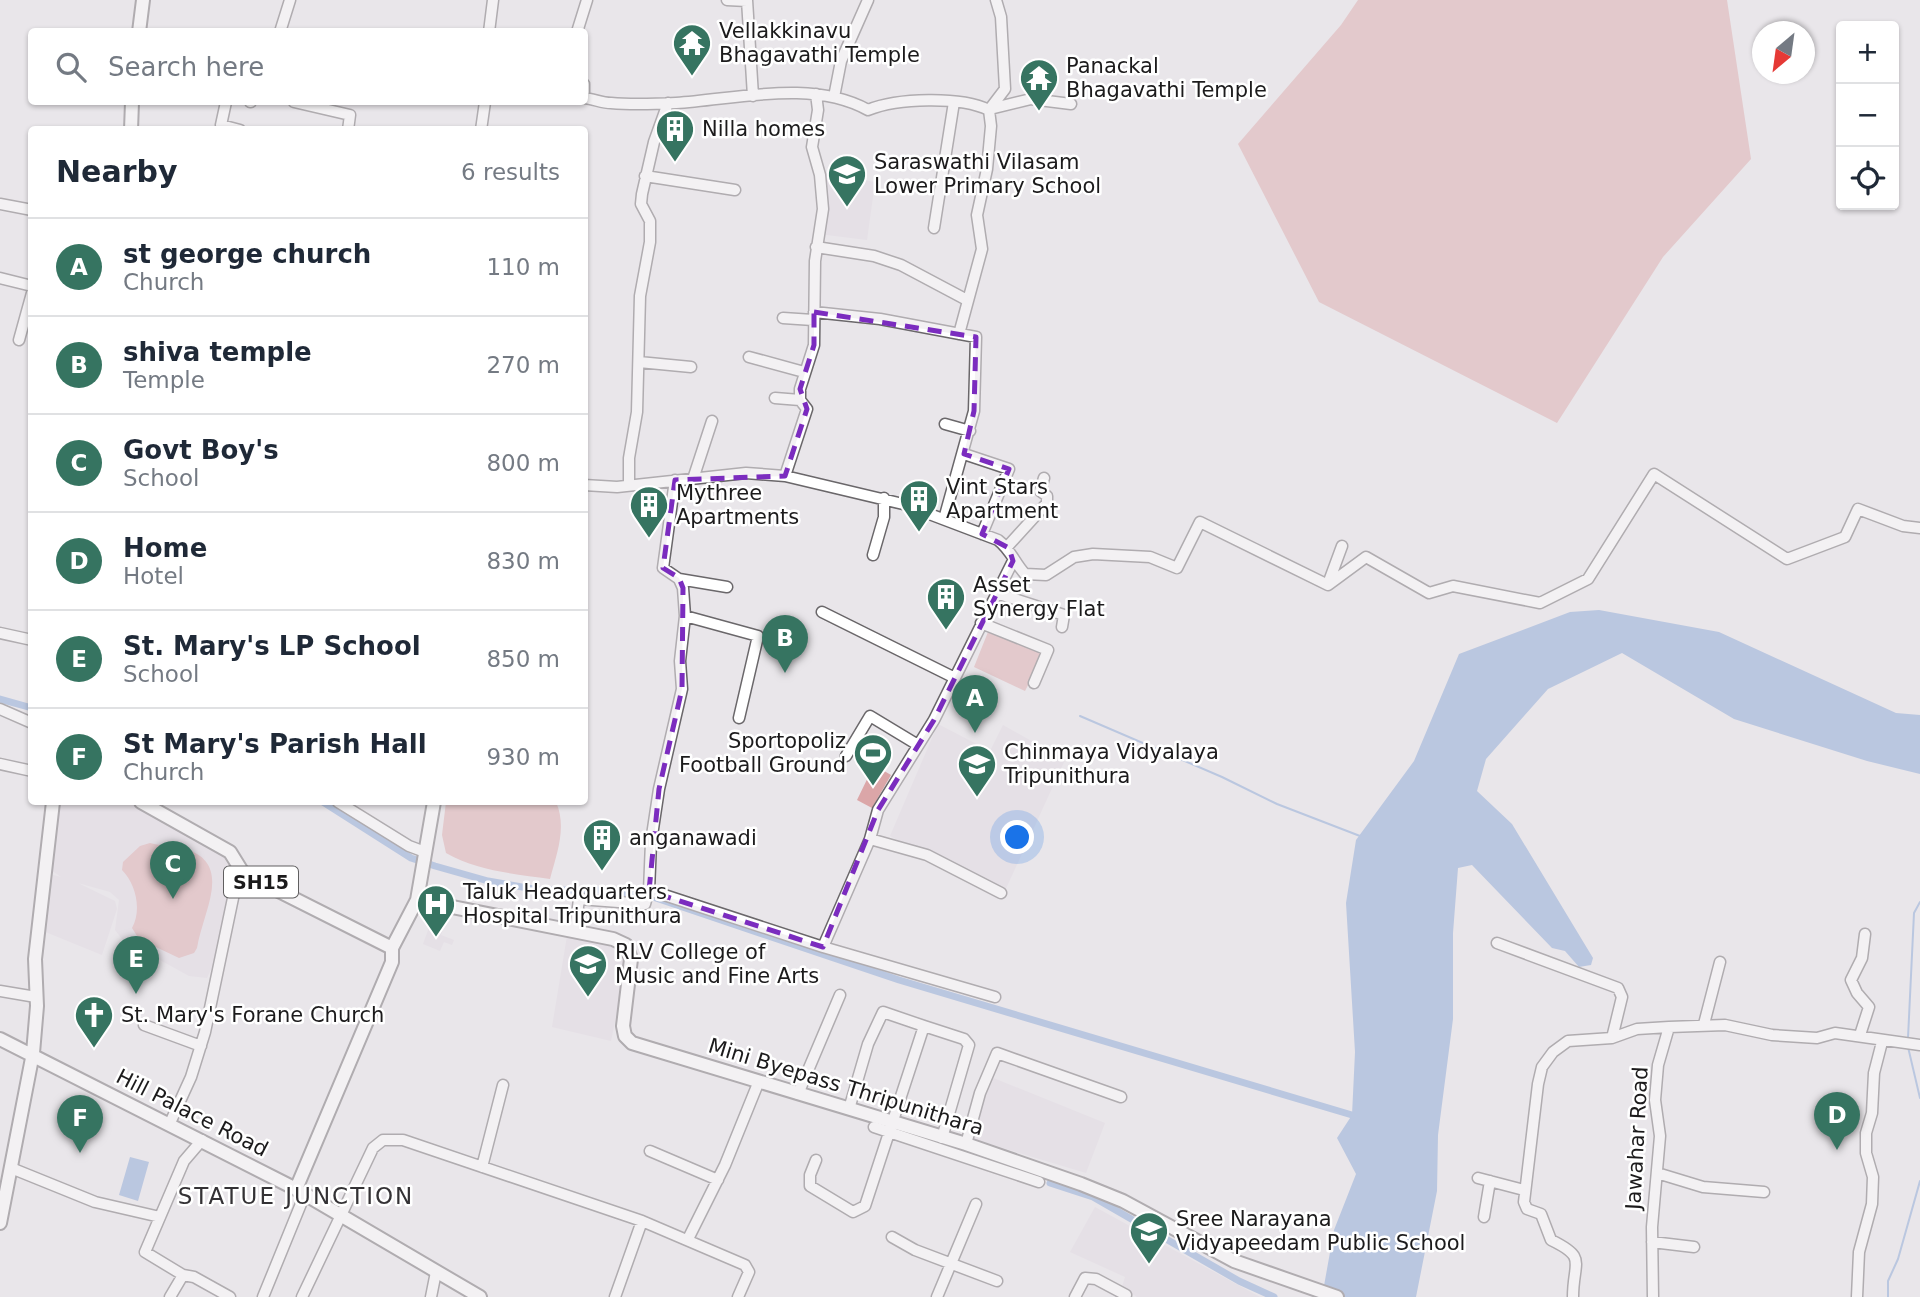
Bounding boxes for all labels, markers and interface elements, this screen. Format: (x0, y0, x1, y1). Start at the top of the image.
place label: Vellakkinavu Bhagavathi Temple (719, 19, 920, 67)
north arrow (1752, 21, 1815, 84)
map controls (1836, 21, 1899, 210)
button: + (1836, 21, 1899, 84)
temple icon: Vellakkinavu Bhagavathi Temple (671, 22, 713, 77)
search box (28, 28, 588, 105)
icon: search (52, 48, 90, 86)
text: Search here (108, 52, 264, 82)
place label: Panackal Bhagavathi Temple (1066, 54, 1267, 102)
temple icon: Panackal Bhagavathi Temple (1018, 57, 1060, 112)
button: − (1836, 84, 1899, 147)
building icon: Nilla homes (654, 108, 696, 163)
place label: Nilla homes (702, 117, 825, 141)
button: locate (1836, 147, 1899, 210)
place label: Saraswathi Vilasam Lower Primary School (874, 150, 1101, 198)
school or university icon: Saraswathi Vilasam Lower Primary School (826, 153, 868, 208)
text: Nearby (56, 154, 178, 189)
text: 6 results (461, 159, 560, 185)
text: st george church (123, 239, 371, 269)
text: A (70, 254, 88, 280)
text: 110 m (486, 254, 560, 280)
text: Church (123, 269, 204, 295)
text: shiva temple (123, 337, 312, 367)
text: B (70, 352, 88, 378)
text: 270 m (486, 352, 560, 378)
text: Temple (123, 367, 205, 393)
text: Govt Boy's (123, 435, 279, 465)
text: C (71, 450, 87, 476)
text: 800 m (486, 450, 560, 476)
text: School (123, 465, 199, 491)
place label: Vint Stars Apartment (946, 475, 1058, 523)
building icon: Vint Stars Apartment (898, 478, 940, 533)
place label: Mythree Apartments (676, 481, 799, 529)
building icon: Mythree Apartments (628, 484, 670, 539)
text: Home (123, 533, 207, 563)
text: D (69, 548, 89, 574)
text: 830 m (486, 548, 560, 574)
text: Hotel (123, 563, 184, 589)
place label: Asset Synergy Flat (973, 573, 1105, 621)
building icon: Asset Synergy Flat (925, 576, 967, 631)
pin: B (762, 615, 808, 673)
text: St. Mary's LP School (123, 631, 421, 661)
text: E (71, 646, 87, 672)
text: 850 m (486, 646, 560, 672)
text: School (123, 661, 199, 687)
pin: A (952, 675, 998, 733)
text: St Mary's Parish Hall (123, 729, 427, 759)
place label: Sportopoliz Football Ground (679, 729, 846, 777)
sports icon: Sportopoliz Football Ground (852, 732, 894, 787)
place label: Chinmaya Vidyalaya Tripunithura (1003, 740, 1219, 788)
school or university icon: Chinmaya Vidyalaya Tripunithura (956, 743, 998, 798)
text: F (71, 744, 87, 770)
text: 930 m (486, 744, 560, 770)
text: Church (123, 759, 204, 785)
building icon: anganawadi (581, 817, 623, 872)
your location (1000, 820, 1034, 854)
place label: anganawadi (629, 826, 757, 850)
pin: C (150, 841, 196, 899)
road number: SH15 (224, 866, 298, 898)
place label: Taluk Headquarters Hospital Tripunithura (462, 880, 682, 928)
hospital icon: Taluk Headquarters Hospital Tripunithura (415, 883, 457, 938)
pin: E (113, 936, 159, 994)
place label: RLV College of Music and Fine Arts (615, 940, 819, 988)
school or university icon: RLV College of Music and Fine Arts (567, 943, 609, 998)
church icon: St. Mary's Forane Church (73, 994, 115, 1049)
place label: St. Mary's Forane Church (121, 1003, 384, 1027)
street label: Mini Byepass Thripunithara (705, 1034, 987, 1140)
street label: Hill Palace Road (112, 1064, 272, 1162)
street label: Jawahar Road (1621, 1066, 1653, 1212)
pin: D (1814, 1092, 1860, 1150)
pin: F (57, 1095, 103, 1153)
district label: STATUE JUNCTION (178, 1183, 414, 1209)
place label: Sree Narayana Vidyapeedam Public School (1176, 1207, 1465, 1255)
school or university icon: Sree Narayana Vidyapeedam Public School (1128, 1210, 1170, 1265)

